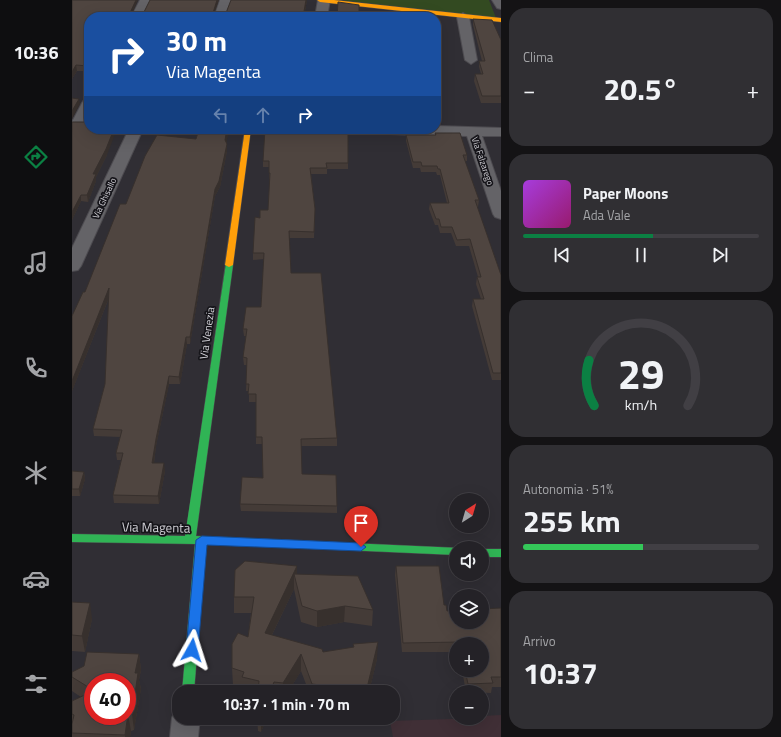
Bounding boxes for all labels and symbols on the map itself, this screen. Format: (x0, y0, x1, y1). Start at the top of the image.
street label: Via Falzarego (469, 135, 497, 187)
street label: Via Ghisallo (89, 175, 119, 221)
street label: Via Venezia (195, 305, 219, 360)
north arrow (449, 493, 489, 533)
pin (344, 506, 378, 547)
street label: Via Magenta (122, 516, 191, 538)
position arrow (171, 629, 213, 671)
speed limit sign: 40 (84, 673, 136, 725)

